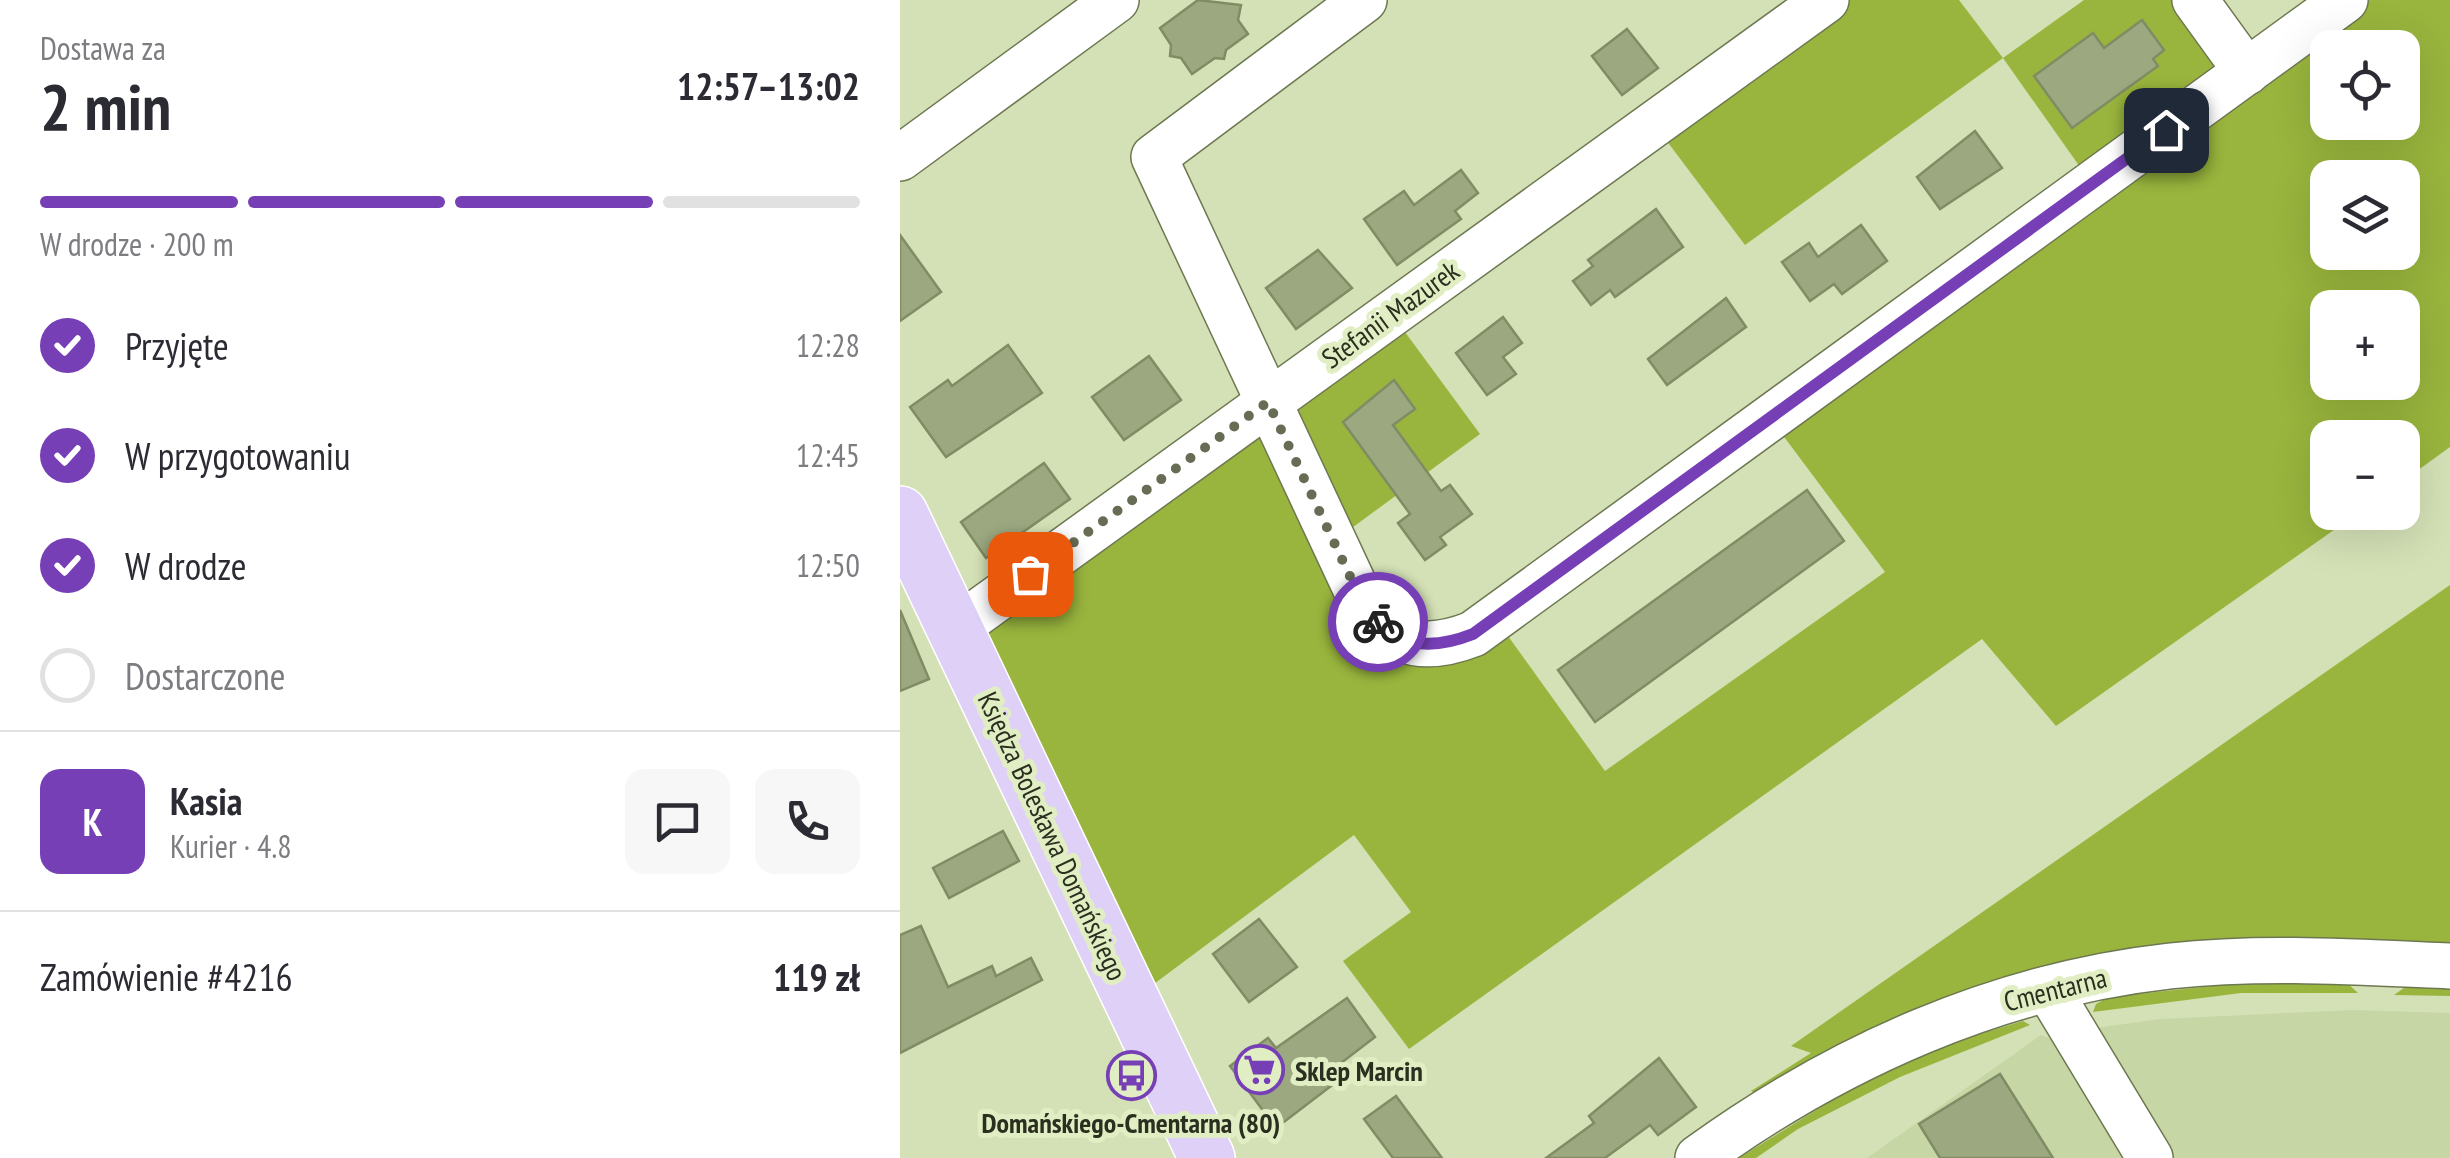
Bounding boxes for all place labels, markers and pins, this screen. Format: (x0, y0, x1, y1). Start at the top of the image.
pin (2124, 88, 2209, 173)
pin (988, 532, 1073, 617)
supermarket icon: Sklep Marcin (1234, 1044, 1286, 1096)
bus stop icon: Domańskiego-Cmentarna (80) (1105, 1049, 1157, 1101)
place label: Sklep Marcin (1295, 1052, 1423, 1089)
place label: Domańskiego-Cmentarna (80) (982, 1104, 1280, 1141)

